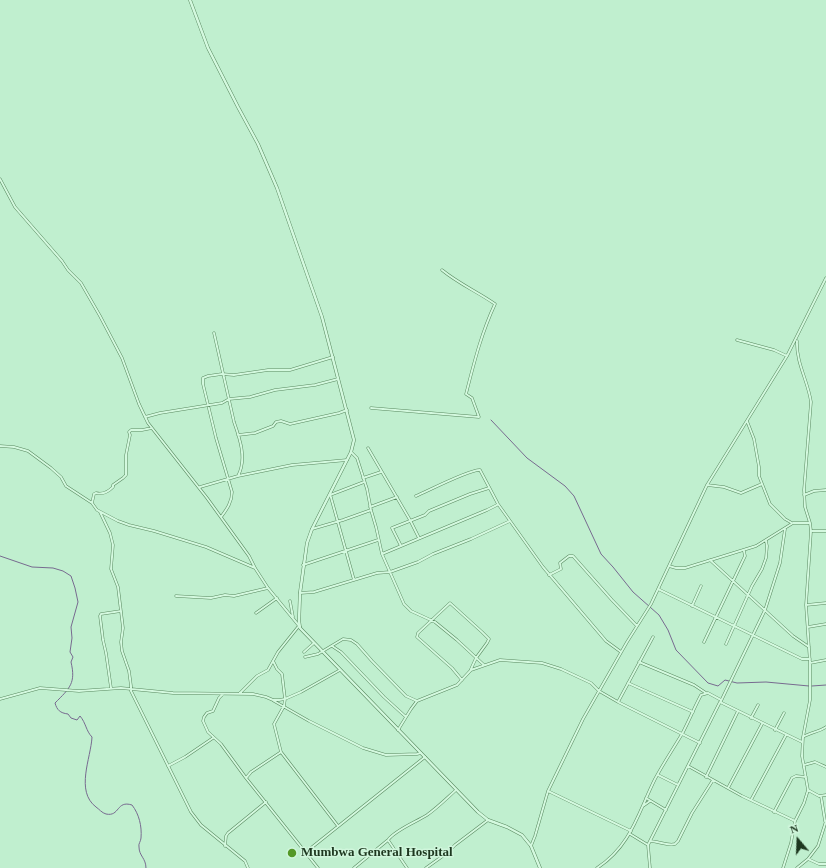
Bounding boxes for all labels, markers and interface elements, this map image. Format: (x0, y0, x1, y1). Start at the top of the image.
north arrow (778, 820, 818, 860)
text: N (788, 822, 800, 836)
place label: Mumbwa General Hospital (301, 845, 453, 861)
marker: Mumbwa General Hospital (286, 847, 298, 859)

